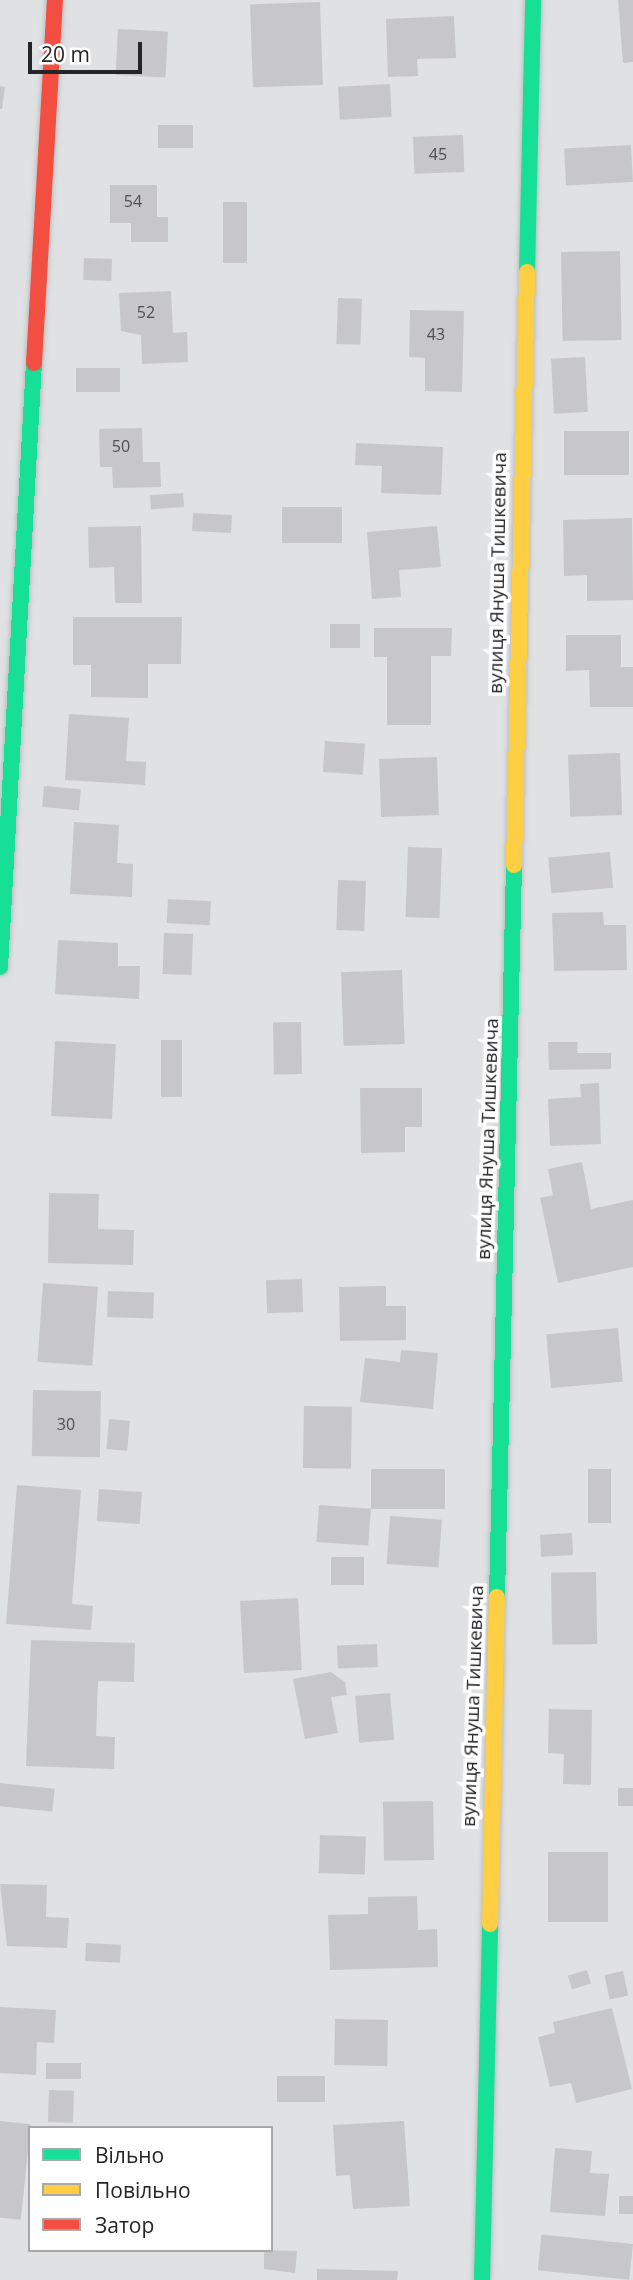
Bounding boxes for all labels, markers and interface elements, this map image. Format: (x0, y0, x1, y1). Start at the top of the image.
scale bar (32, 28, 145, 72)
text: 20 m (41, 40, 90, 68)
house number: 45 (429, 144, 447, 164)
house number: 54 (124, 191, 142, 211)
house number: 52 (137, 302, 155, 322)
house number: 43 (427, 324, 445, 344)
house number: 50 (112, 436, 130, 456)
street label: вулиця Януша Тишкевича (484, 452, 512, 694)
street label: вулиця Януша Тишкевича (472, 1018, 504, 1260)
house number: 30 (57, 1414, 75, 1434)
street label: вулиця Януша Тишкевича (457, 1585, 489, 1827)
legend (28, 2126, 273, 2252)
text: Вільно (95, 2141, 164, 2169)
text: Повільно (95, 2176, 191, 2204)
text: Затор (95, 2211, 154, 2239)

